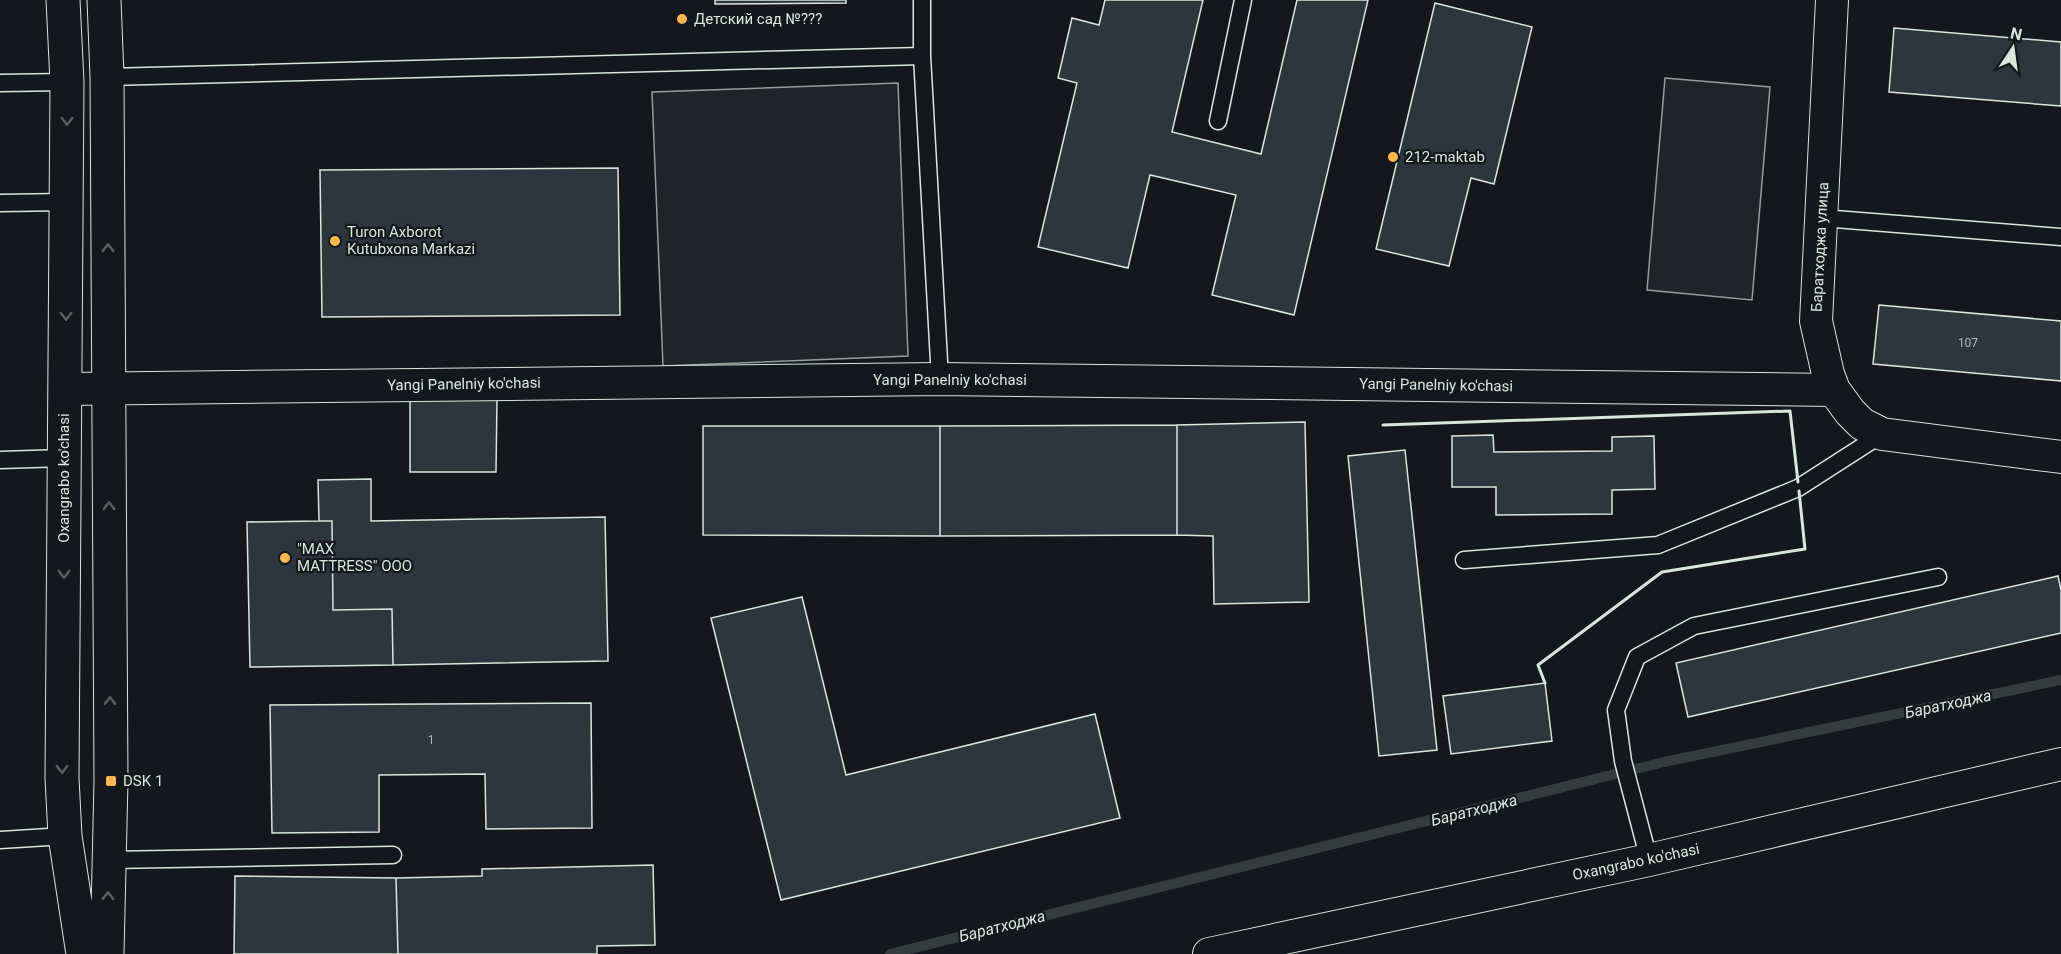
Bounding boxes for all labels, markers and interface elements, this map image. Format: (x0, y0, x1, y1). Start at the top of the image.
place label: Детский сад №??? (694, 10, 822, 28)
marker: Детский сад №??? (675, 12, 689, 26)
north arrow (1983, 18, 2043, 78)
text: N (2009, 23, 2024, 44)
one-way arrow (61, 117, 73, 126)
place label: 212-maktab (1405, 148, 1485, 166)
marker: 212-maktab (1386, 150, 1400, 164)
street label: Баратходжа улица (1808, 182, 1832, 312)
place label: Turon Axborot Kutubxona Markazi (347, 223, 475, 258)
marker: Turon Axborot Kutubxona Markazi (328, 234, 342, 248)
one-way arrow (102, 243, 114, 252)
one-way arrow (60, 312, 72, 321)
house number: 107 (1958, 336, 1978, 350)
street label: Yangi Panelniy ko'chasi (873, 371, 1027, 389)
street label: Yangi Panelniy ko'chasi (387, 374, 541, 394)
street label: Yangi Panelniy ko'chasi (1359, 375, 1513, 395)
street label: Oxangrabo ko'chasi (55, 413, 73, 543)
one-way arrow (103, 501, 115, 510)
place label: "MAX MATTRESS" ООО (297, 540, 412, 575)
marker: "MAX MATTRESS" ООО (278, 551, 292, 565)
one-way arrow (58, 570, 70, 579)
water label: Баратходжа (1903, 686, 1993, 722)
one-way arrow (104, 696, 116, 705)
house number: 1 (428, 733, 434, 747)
one-way arrow (56, 765, 68, 774)
place label: DSK 1 (123, 772, 163, 790)
marker: DSK 1 (104, 774, 118, 788)
water label: Баратходжа (1429, 790, 1519, 830)
street label: Oxangrabo ko'chasi (1571, 840, 1701, 884)
one-way arrow (102, 891, 115, 900)
water label: Баратходжа (957, 906, 1047, 946)

